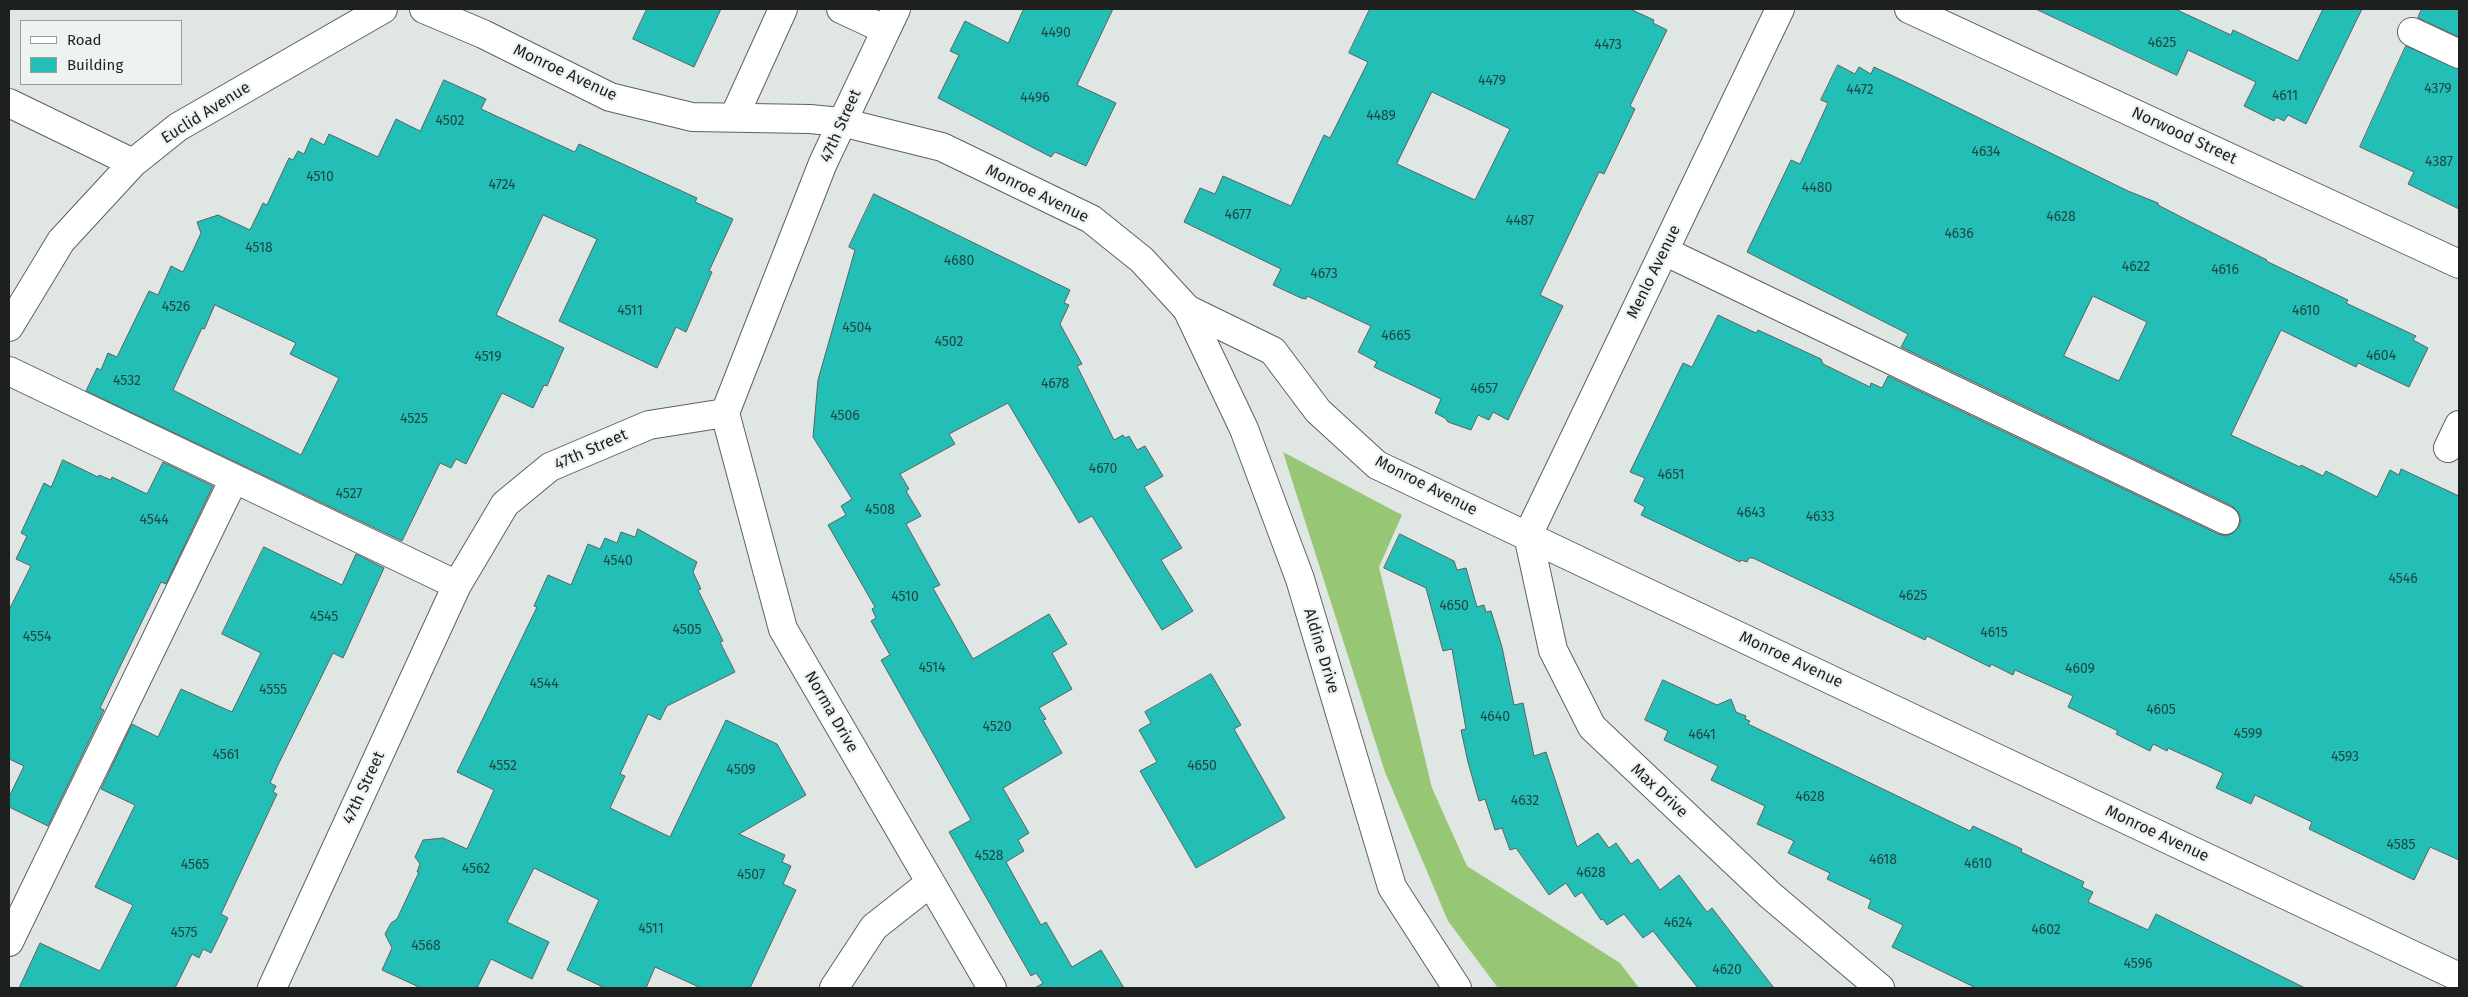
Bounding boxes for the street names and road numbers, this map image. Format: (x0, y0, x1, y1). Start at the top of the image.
street label: Monroe Avenue (510, 41, 620, 105)
street label: Euclid Avenue (158, 78, 254, 148)
street label: 47th Street (816, 86, 866, 166)
street label: Norwood Street (2128, 103, 2240, 169)
street label: Monroe Avenue (982, 161, 1092, 227)
street label: Menlo Avenue (1623, 222, 1685, 322)
street label: 47th Street (551, 425, 631, 475)
street label: Monroe Avenue (1372, 452, 1480, 520)
street label: Aldine Drive (1299, 606, 1343, 696)
street label: Monroe Avenue (1736, 628, 1846, 692)
street label: Norma Drive (800, 668, 862, 756)
street label: 47th Street (339, 749, 389, 827)
street label: Max Drive (1627, 760, 1691, 822)
street label: Monroe Avenue (2102, 802, 2212, 866)

